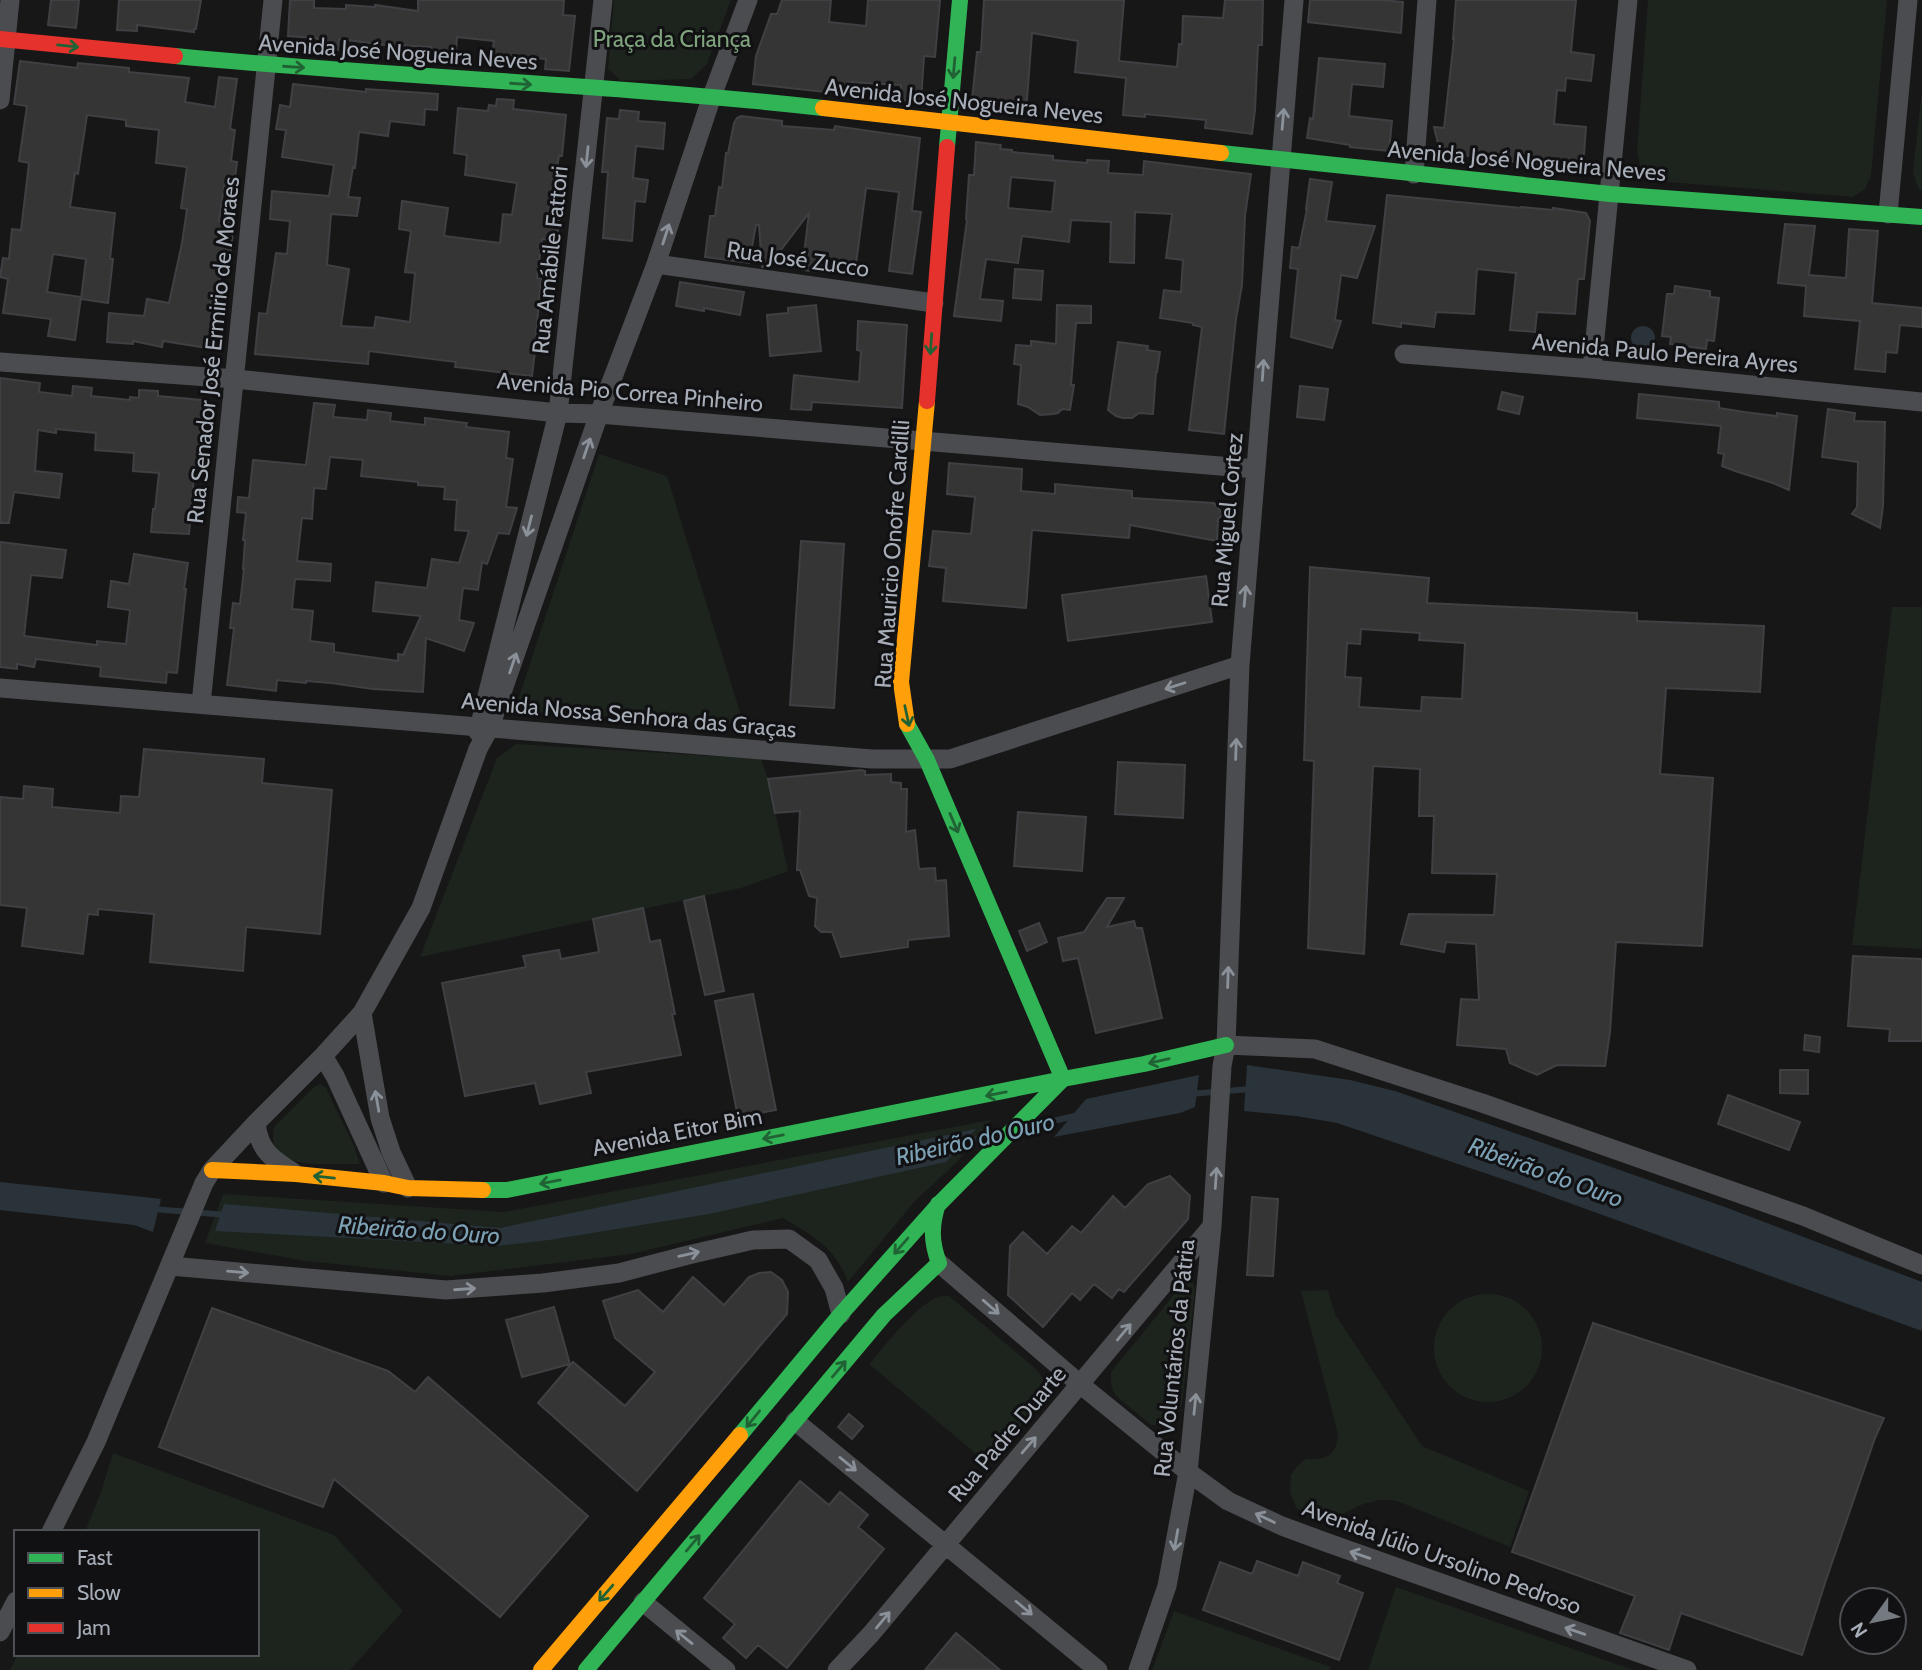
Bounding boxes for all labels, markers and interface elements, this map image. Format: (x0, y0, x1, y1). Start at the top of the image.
park label: Praça da Criança (593, 25, 751, 53)
street label: Avenida José Nogueira Neves (258, 28, 538, 76)
one-way arrow (56, 40, 79, 53)
one-way arrow (947, 56, 960, 79)
one-way arrow (283, 61, 305, 74)
street label: Avenida José Nogueira Neves (824, 72, 1104, 130)
one-way arrow (510, 78, 532, 91)
one-way arrow (1277, 108, 1290, 130)
street label: Avenida José Nogueira Neves (1387, 135, 1667, 187)
one-way arrow (580, 145, 593, 168)
street label: Rua Amábile Fattori (526, 165, 574, 355)
street label: Rua Senador José Ermirio de Moraes (181, 175, 245, 525)
one-way arrow (661, 224, 673, 246)
street label: Rua José Zucco (725, 235, 871, 283)
street label: Avenida Paulo Pereira Ayres (1531, 327, 1799, 379)
one-way arrow (924, 332, 937, 354)
one-way arrow (1257, 359, 1270, 381)
street label: Avenida Pio Correa Pinheiro (496, 366, 764, 418)
street label: Rua Mauricio Onofre Cardilli (869, 419, 915, 689)
street label: Rua Miguel Cortez (1205, 431, 1249, 608)
one-way arrow (582, 437, 594, 459)
one-way arrow (522, 514, 535, 537)
one-way arrow (1239, 586, 1252, 608)
one-way arrow (508, 652, 520, 674)
one-way arrow (1164, 681, 1186, 693)
street label: Avenida Nossa Senhora das Graças (460, 686, 798, 744)
one-way arrow (900, 704, 914, 727)
one-way arrow (1230, 738, 1243, 761)
one-way arrow (948, 812, 961, 834)
one-way arrow (1221, 966, 1234, 989)
one-way arrow (1148, 1055, 1171, 1068)
one-way arrow (985, 1087, 1008, 1101)
one-way arrow (370, 1090, 384, 1113)
street label: Avenida Eitor Bim (590, 1102, 764, 1162)
water label: Ribeirão do Ouro (893, 1107, 1057, 1171)
one-way arrow (762, 1131, 785, 1145)
water label: Ribeirão do Ouro (1465, 1131, 1627, 1213)
one-way arrow (1210, 1167, 1223, 1190)
one-way arrow (313, 1170, 336, 1183)
one-way arrow (539, 1175, 562, 1189)
water label: Ribeirão do Ouro (337, 1210, 501, 1250)
one-way arrow (893, 1237, 909, 1255)
street label: Rua Voluntários da Pátria (1148, 1238, 1200, 1478)
one-way arrow (677, 1247, 700, 1261)
one-way arrow (226, 1266, 249, 1279)
one-way arrow (453, 1282, 476, 1295)
one-way arrow (982, 1299, 1000, 1315)
one-way arrow (1117, 1324, 1132, 1342)
one-way arrow (831, 1360, 847, 1378)
street label: Rua Padre Duarte (942, 1360, 1072, 1508)
one-way arrow (1189, 1394, 1202, 1416)
one-way arrow (745, 1409, 761, 1427)
one-way arrow (1021, 1437, 1037, 1455)
one-way arrow (838, 1456, 857, 1471)
street label: Avenida Júlio Ursolino Pedroso (1299, 1493, 1585, 1621)
one-way arrow (1255, 1511, 1276, 1524)
one-way arrow (1169, 1528, 1182, 1551)
legend (14, 1530, 259, 1656)
one-way arrow (685, 1534, 701, 1552)
text: Fast (77, 1545, 113, 1570)
one-way arrow (1350, 1548, 1372, 1560)
text: Slow (77, 1580, 121, 1605)
one-way arrow (598, 1584, 614, 1602)
north arrow (1838, 1586, 1908, 1656)
one-way arrow (1014, 1600, 1032, 1616)
one-way arrow (875, 1611, 891, 1629)
text: Jam (76, 1615, 111, 1640)
text: N (1846, 1618, 1872, 1642)
one-way arrow (1564, 1624, 1586, 1636)
one-way arrow (676, 1629, 694, 1644)

